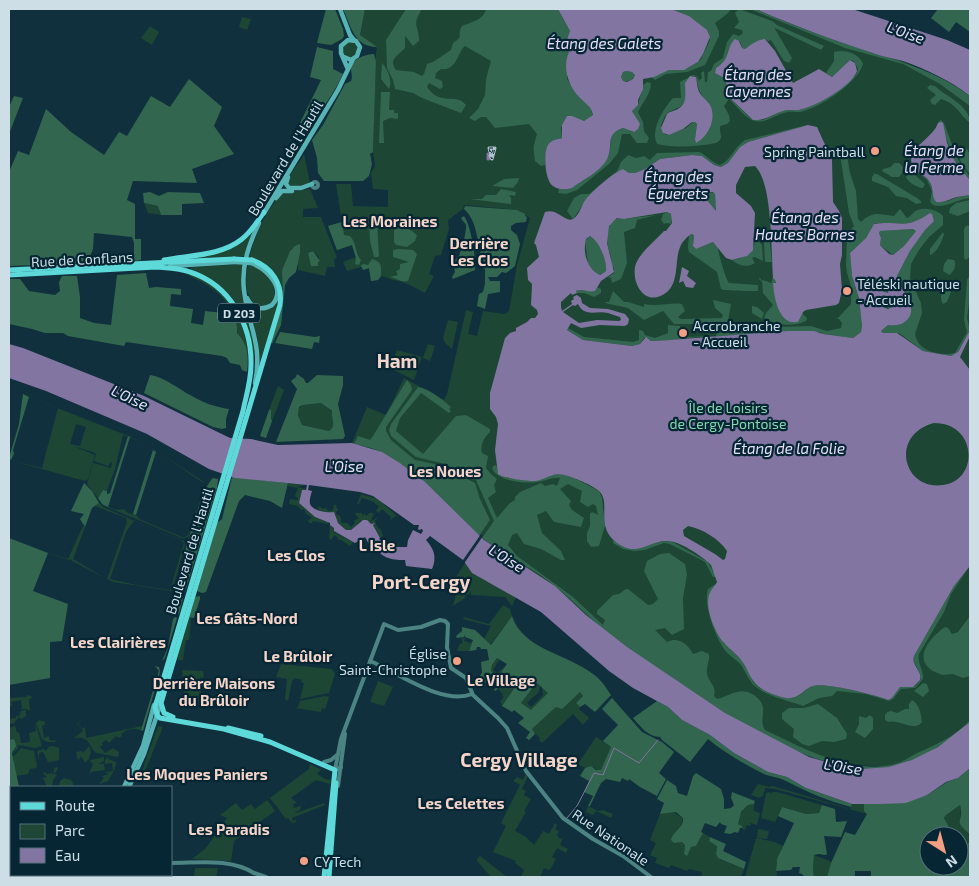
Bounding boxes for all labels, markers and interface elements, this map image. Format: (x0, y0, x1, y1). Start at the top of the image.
water label: L'Oise (885, 17, 927, 47)
water label: Étang des Galets (547, 34, 662, 52)
water label: Étang des Cayennes (724, 65, 792, 101)
street label: Boulevard de l'Hautil (244, 97, 327, 219)
water label: Étang de la Ferme (904, 141, 964, 176)
place label: Spring Paintball (764, 143, 866, 160)
marker: Spring Paintball (869, 145, 881, 157)
water label: Étang des Éguerets (644, 167, 712, 202)
water label: Étang des Hautes Bornes (755, 208, 855, 243)
district label: Les Moraines (343, 212, 437, 230)
district label: Derrière Les Clos (450, 234, 508, 269)
street label: Rue de Conflans (30, 248, 134, 270)
place label: Téléski nautique - Accueil (857, 275, 960, 308)
marker: Téléski nautique - Accueil (841, 285, 853, 297)
road number: D 203 (218, 304, 260, 322)
place label: Accrobranche - Accueil (693, 317, 781, 350)
marker: Accrobranche - Accueil (677, 327, 689, 339)
district label: Ham (377, 349, 417, 372)
water label: L'Oise (109, 381, 151, 413)
park label: Île de Loisirs de Cergy-Pontoise (670, 399, 786, 432)
water label: Étang de la Folie (733, 439, 845, 457)
water label: L’Oise (325, 457, 363, 475)
district label: Les Noues (409, 462, 481, 480)
street label: Boulevard de l'Hautil (162, 485, 217, 616)
district label: L Isle (359, 536, 395, 554)
water label: L'Oise (486, 540, 528, 576)
district label: Les Clos (267, 546, 325, 564)
district label: Port-Cergy (372, 570, 470, 594)
district label: Les Gâts-Nord (196, 609, 298, 627)
district label: Les Clairières (70, 633, 166, 651)
place label: Église Saint-Christophe (339, 645, 447, 678)
district label: Le Brûloir (264, 647, 333, 665)
marker: Église Saint-Christophe (451, 655, 463, 667)
district label: Le Village (467, 671, 535, 689)
district label: Derrière Maisons du Brûloir (153, 674, 275, 709)
district label: Cergy Village (460, 748, 578, 772)
water label: L'Oise (822, 754, 864, 778)
district label: Les Moques Paniers (126, 765, 268, 783)
legend (10, 786, 172, 876)
district label: Les Celettes (417, 794, 505, 812)
text: Route (55, 796, 95, 814)
street label: Rue Nationale (569, 805, 653, 869)
district label: Les Paradis (188, 820, 270, 838)
text: Parc (55, 821, 85, 839)
north arrow (919, 826, 969, 876)
text: Eau (55, 846, 80, 864)
text: N (943, 852, 961, 872)
place label: CY Tech (314, 853, 361, 870)
marker: CY Tech (298, 855, 310, 867)

